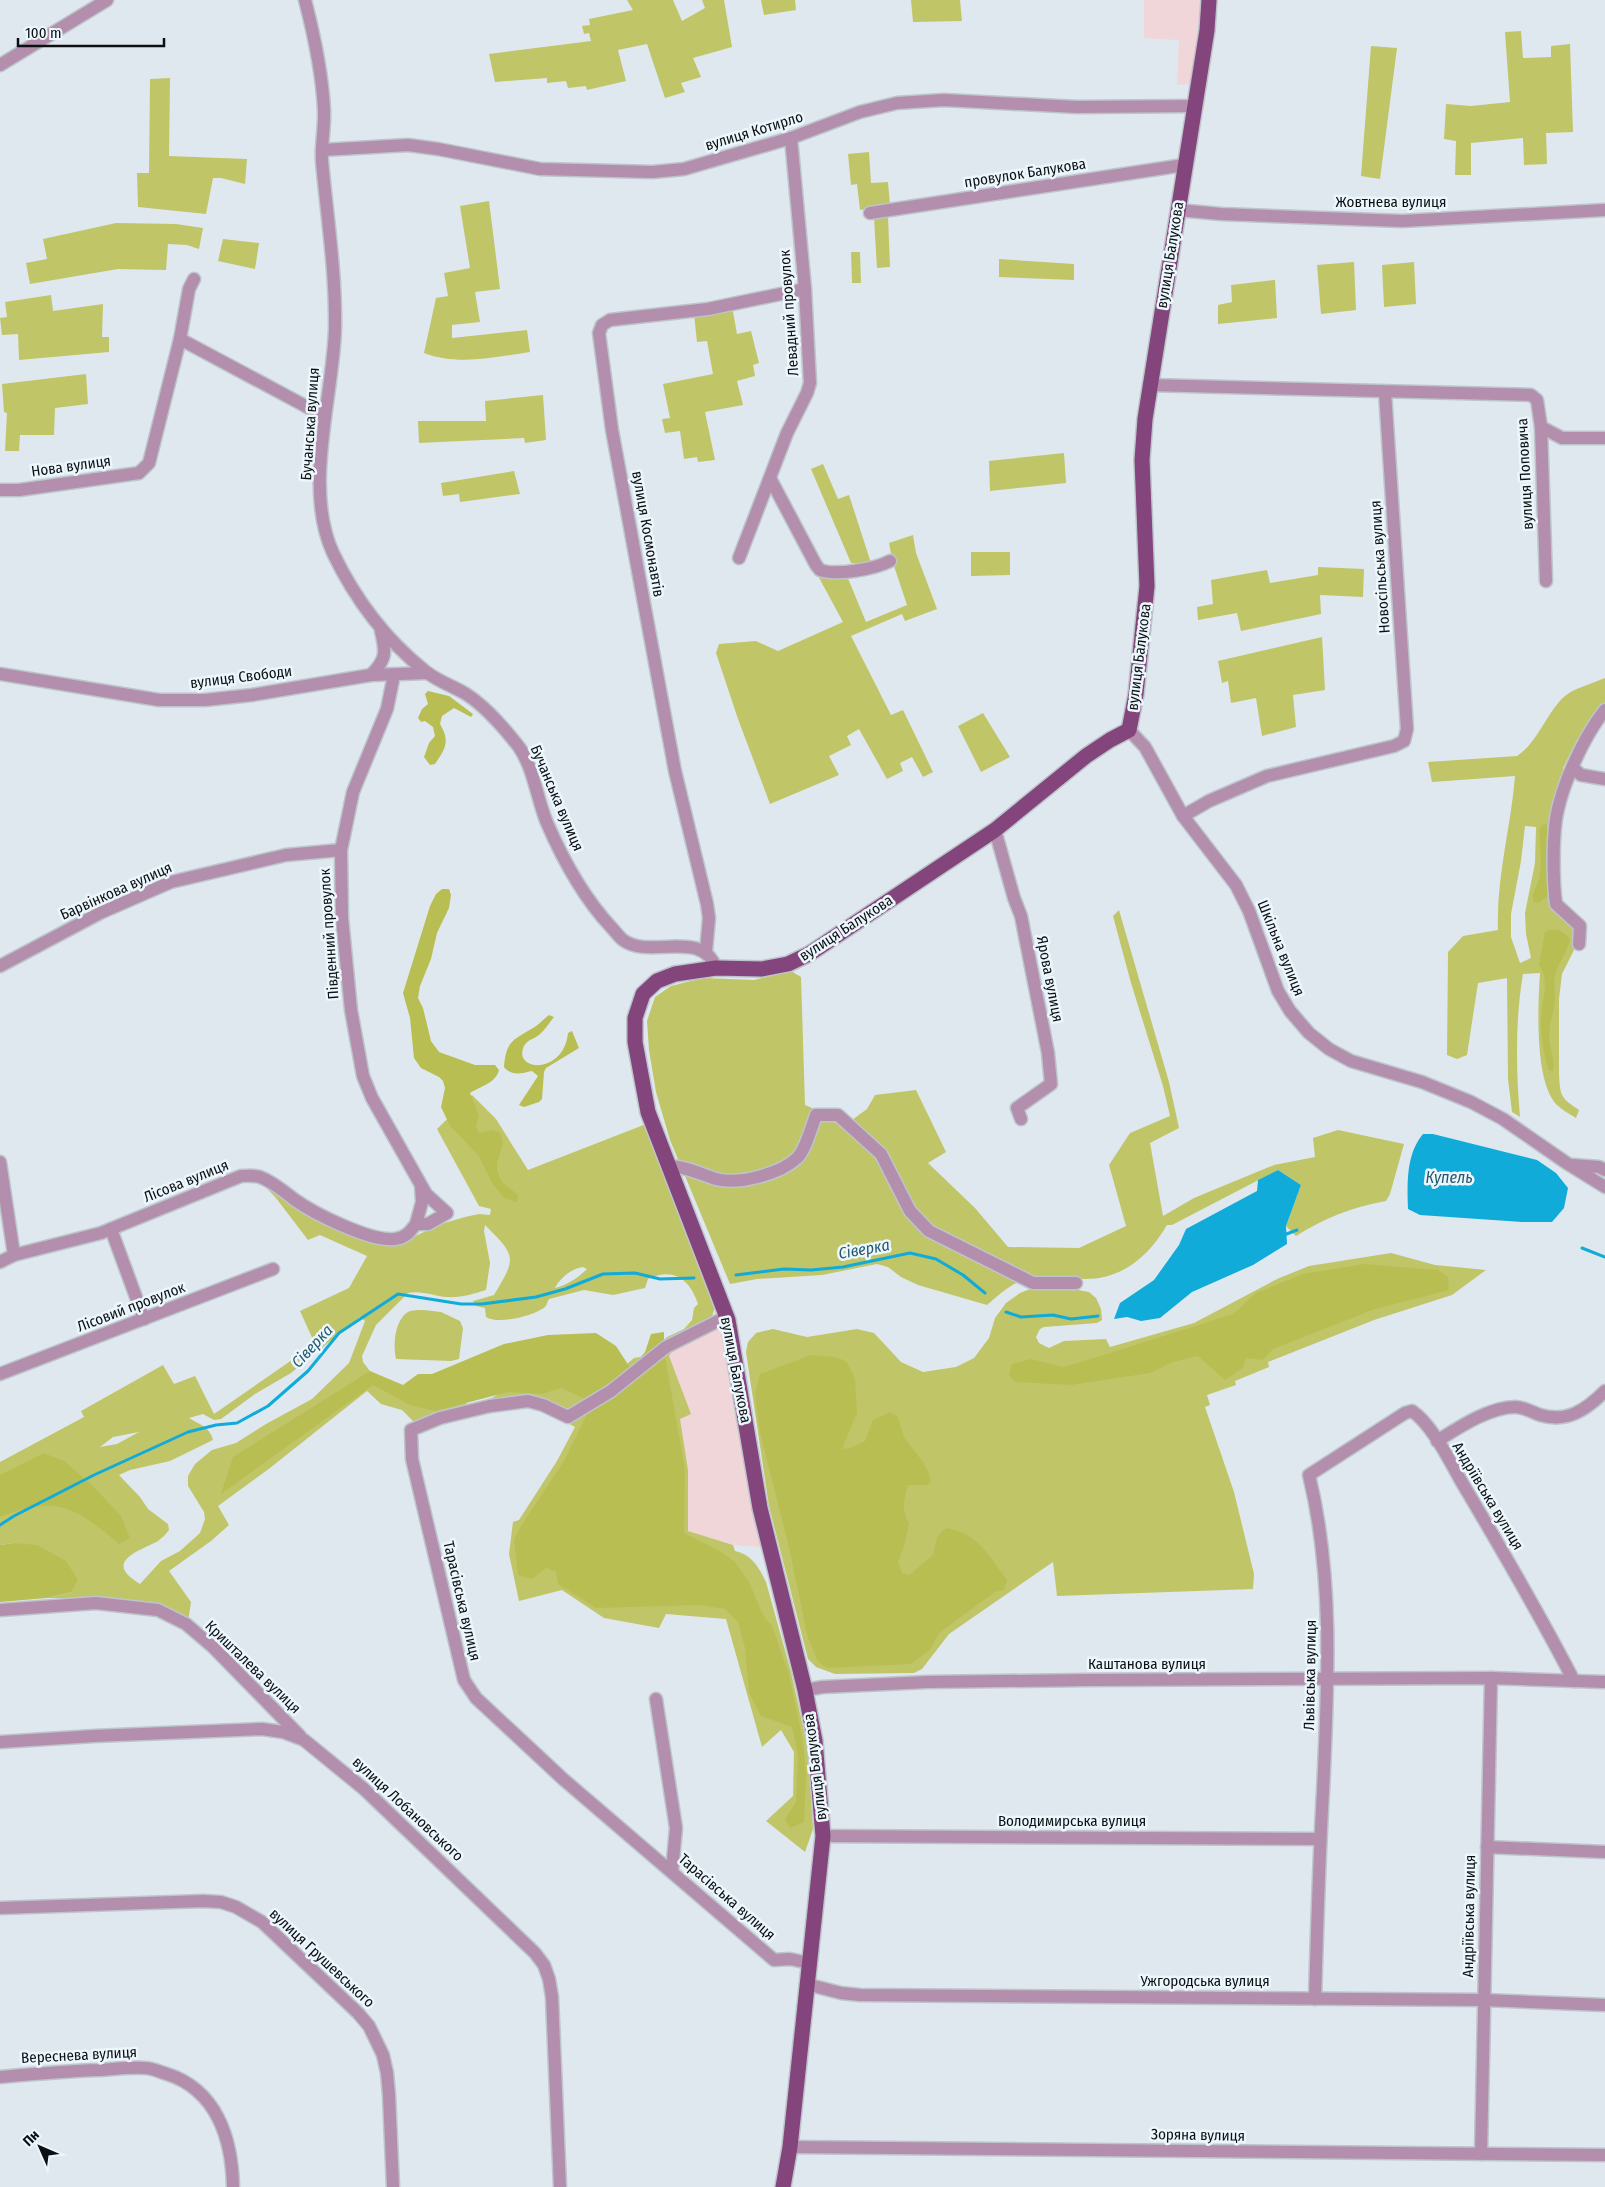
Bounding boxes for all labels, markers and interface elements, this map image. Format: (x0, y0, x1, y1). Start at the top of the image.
scale bar (18, 15, 164, 47)
text: 100 m (25, 24, 62, 42)
street label: вулиця Котирло (703, 108, 805, 154)
street label: провулок Балукова (963, 154, 1087, 192)
street label: Жовтнева вулиця (1336, 193, 1446, 211)
street label: вулиця Балукова (1153, 200, 1187, 310)
street label: Левадний провулок (776, 249, 802, 377)
street label: Бучанська вулиця (297, 367, 323, 481)
street label: вулиця Поповича (1513, 418, 1537, 530)
street label: Нова вулиця (30, 452, 112, 480)
street label: вулиця Космонавтів (628, 470, 668, 598)
street label: Новосільська вулиця (1366, 500, 1394, 634)
street label: вулиця Балукова (1124, 602, 1154, 712)
street label: вулиця Свободи (189, 662, 293, 692)
street label: Бучанська вулиця (527, 742, 587, 854)
street label: Барвінкова вулиця (57, 858, 175, 924)
street label: Південний провулок (315, 868, 343, 1000)
street label: вулиця Балукова (796, 891, 896, 965)
street label: Шкільна вулиця (1254, 897, 1308, 999)
street label: Ярова вулиця (1033, 934, 1067, 1024)
street label: Лісова вулиця (141, 1156, 231, 1206)
water label: Купель (1425, 1168, 1473, 1187)
water label: Сіверка (837, 1235, 891, 1263)
street label: Лісовий провулок (75, 1278, 187, 1336)
street label: вулиця Балукова (717, 1315, 755, 1425)
water label: Сіверка (287, 1321, 337, 1371)
street label: Андріївська вулиця (1449, 1439, 1527, 1553)
street label: Тарасівська вулиця (439, 1539, 485, 1663)
street label: Кришталева вулиця (201, 1617, 305, 1717)
street label: Львівська вулиця (1300, 1620, 1320, 1730)
street label: Каштанова вулиця (1088, 1655, 1206, 1673)
street label: вулиця Балукова (800, 1712, 830, 1822)
street label: вулиця Лобановського (349, 1753, 467, 1865)
street label: Володимирська вулиця (998, 1812, 1146, 1830)
street label: Тарасівська вулиця (675, 1850, 779, 1944)
street label: Андріївська вулиця (1459, 1854, 1479, 1978)
street label: вулиця Грушевського (266, 1905, 378, 2011)
street label: Ужгородська вулиця (1139, 1972, 1270, 1990)
street label: Вереснева вулиця (21, 2043, 137, 2067)
north arrow (15, 2122, 65, 2172)
street label: Зоряна вулиця (1151, 2125, 1245, 2145)
text: Пн (20, 2127, 43, 2150)

